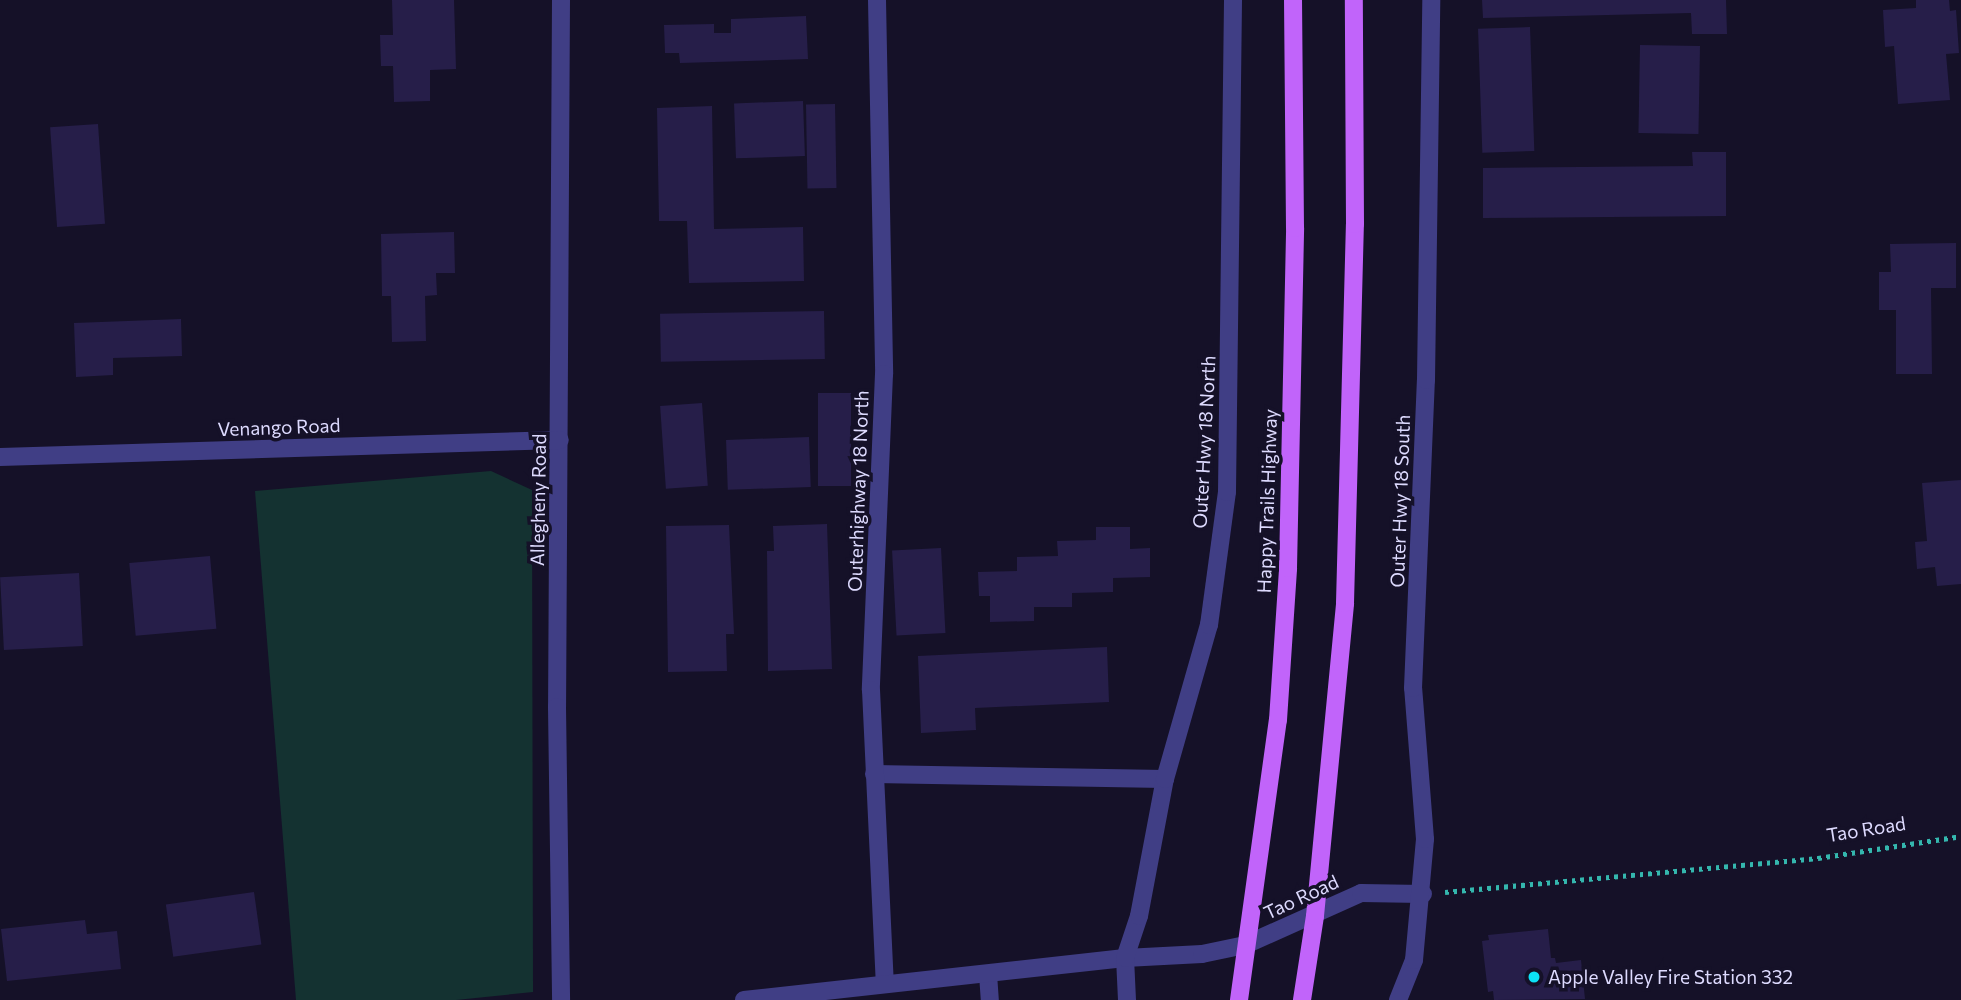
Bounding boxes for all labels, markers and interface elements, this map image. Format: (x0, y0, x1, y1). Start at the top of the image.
street label: Outer Hwy 18 North (1188, 355, 1220, 529)
street label: Outerhighway 18 North (843, 390, 873, 592)
street label: Happy Trails Highway (1252, 408, 1282, 594)
street label: Venango Road (217, 413, 341, 441)
street label: Outer Hwy 18 South (1386, 414, 1414, 588)
street label: Allegheny Road (525, 434, 551, 566)
street label: Tao Road (1825, 811, 1907, 847)
street label: Tao Road (1260, 870, 1342, 924)
place label: Apple Valley Fire Station 332 (1548, 966, 1793, 988)
marker: Apple Valley Fire Station 332 (1526, 969, 1542, 985)

